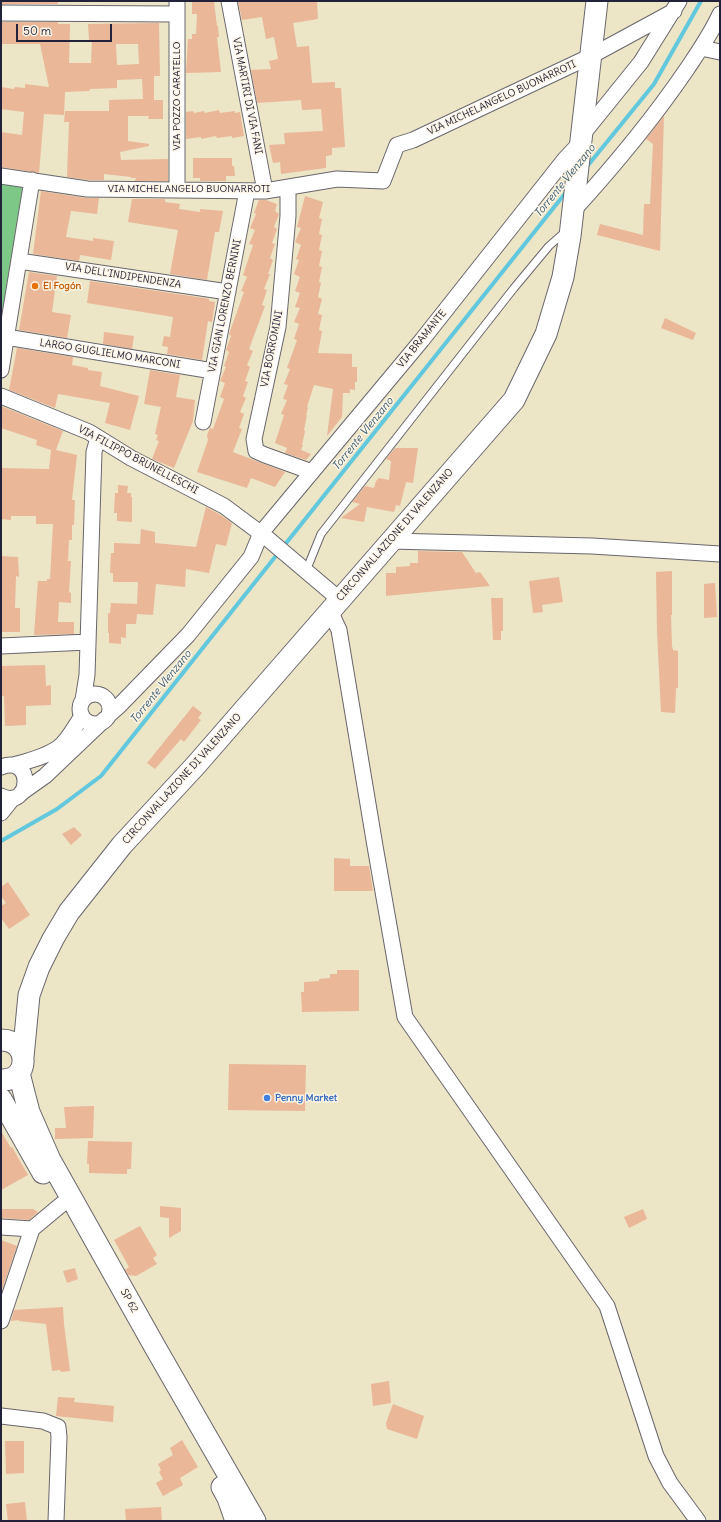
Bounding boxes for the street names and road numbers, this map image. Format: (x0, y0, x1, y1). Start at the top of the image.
street label: VIA MARTIRI DI VIA FANI (230, 37, 264, 155)
street label: VIA POZZO CARATELLO (171, 42, 183, 150)
street label: VIA MICHELANGELO BUONARROTI (426, 58, 578, 138)
street label: VIA MICHELANGELO BUONARROTI (108, 183, 270, 195)
street label: VIA GIAN LORENZO BERNINI (206, 238, 244, 374)
street label: VIA DELL'INDIPENDENZA (64, 261, 182, 291)
street label: VIA BRAMANTE (395, 308, 449, 370)
street label: VIA BORROMINI (259, 310, 285, 388)
street label: LARGO GUGLIELMO MARCONI (39, 337, 181, 371)
street label: VIA FILIPPO BRUNELLESCHI (76, 423, 200, 497)
street label: CIRCONVALLAZIONE DI VALENZANO (334, 466, 456, 604)
street label: CIRCONVALLAZIONE DI VALENZANO (120, 711, 244, 847)
street label: SP 62 (118, 1287, 140, 1315)

